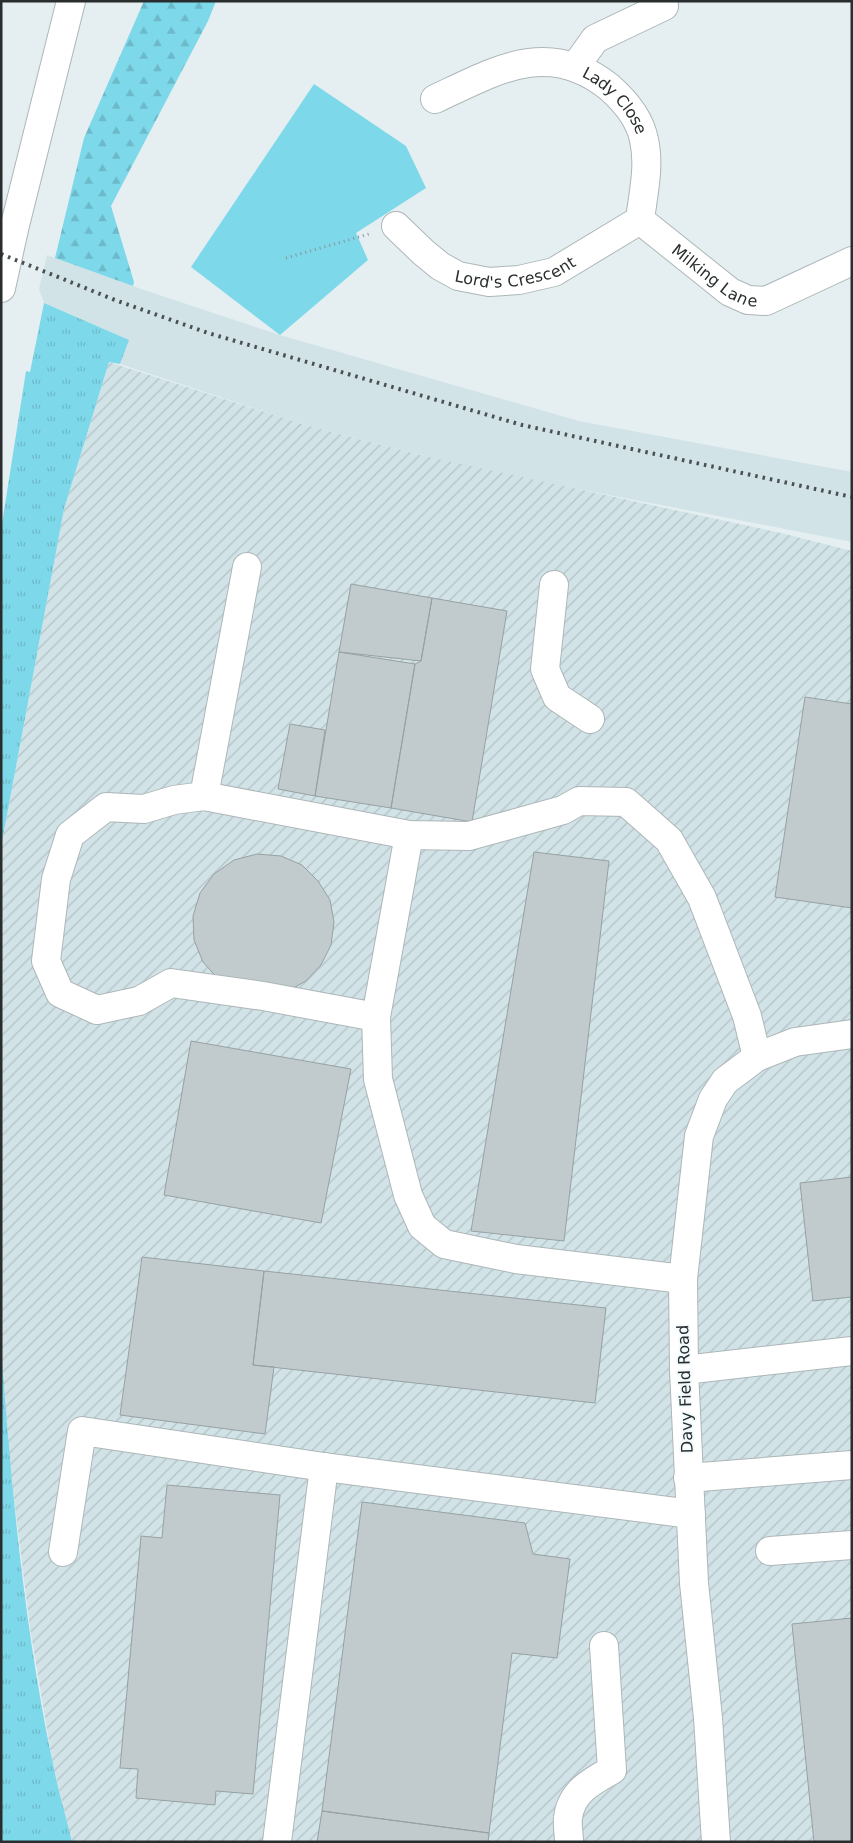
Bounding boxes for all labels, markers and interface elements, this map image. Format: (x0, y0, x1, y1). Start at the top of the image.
street label: Lady Close (580, 63, 651, 136)
street label: Milking Lane (668, 240, 758, 310)
street label: Lord's Crescent (453, 252, 579, 291)
street label: Davy Field Road (673, 1325, 697, 1453)

